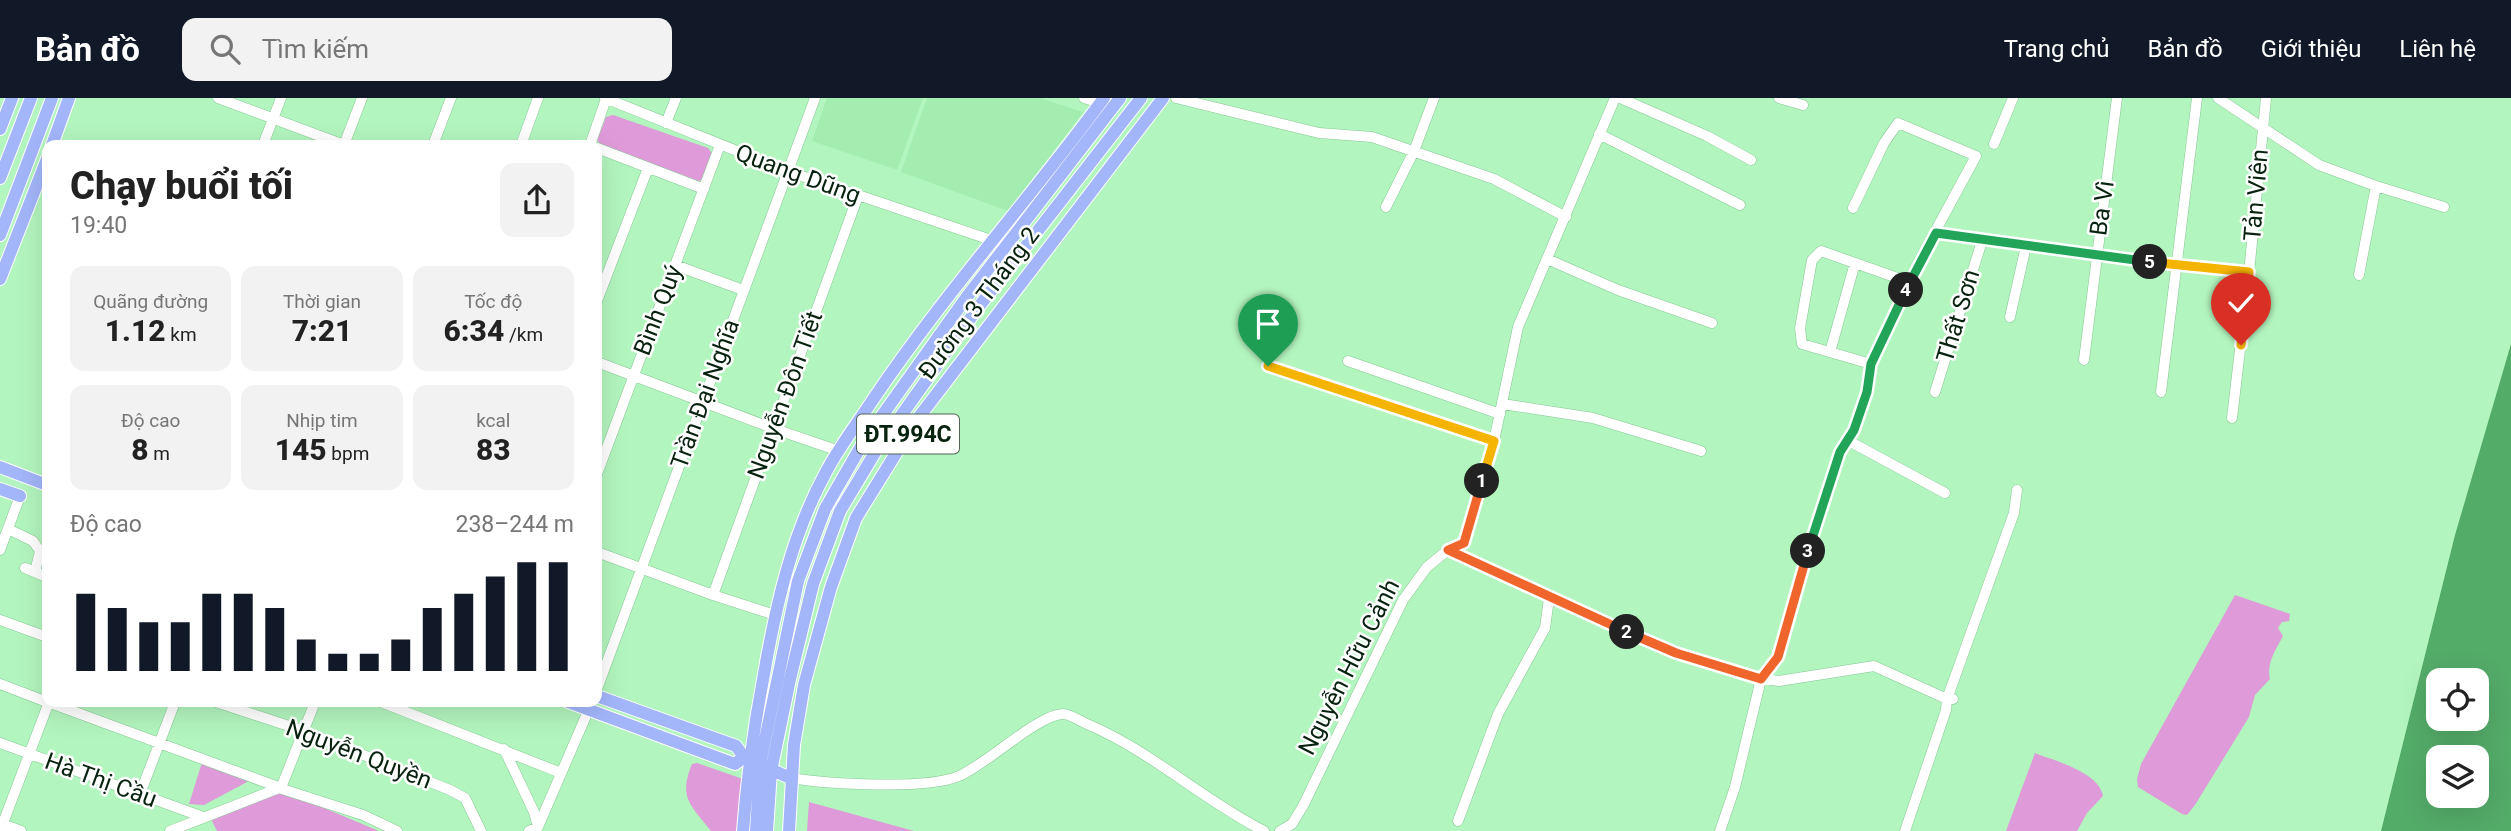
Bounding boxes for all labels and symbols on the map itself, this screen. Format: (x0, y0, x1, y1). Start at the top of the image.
street label: Quang Dũng (732, 138, 864, 210)
street label: Tản Viên (2238, 148, 2274, 242)
street label: Ba Vì (2084, 179, 2120, 237)
street label: Đường 3 Tháng 2 (913, 221, 1045, 385)
pin: 5 (2132, 244, 2168, 280)
street label: Bình Quý (628, 260, 688, 359)
street label: Thất Sơn (1931, 266, 1985, 366)
pin: 4 (1888, 272, 1924, 308)
pin (2211, 273, 2271, 345)
pin (1238, 294, 1298, 366)
street label: Nguyễn Đôn Tiết (742, 307, 828, 483)
street label: Trần Đại Nghĩa (665, 315, 745, 473)
road number: ĐT.994C (857, 414, 959, 454)
pin: 1 (1464, 464, 1500, 498)
pin: 3 (1790, 533, 1826, 568)
street label: Nguyễn Hữu Cảnh (1293, 575, 1405, 759)
pin: 2 (1610, 614, 1644, 650)
street label: Nguyễn Quyền (282, 713, 436, 795)
street label: Hà Thị Cầu (41, 747, 161, 813)

